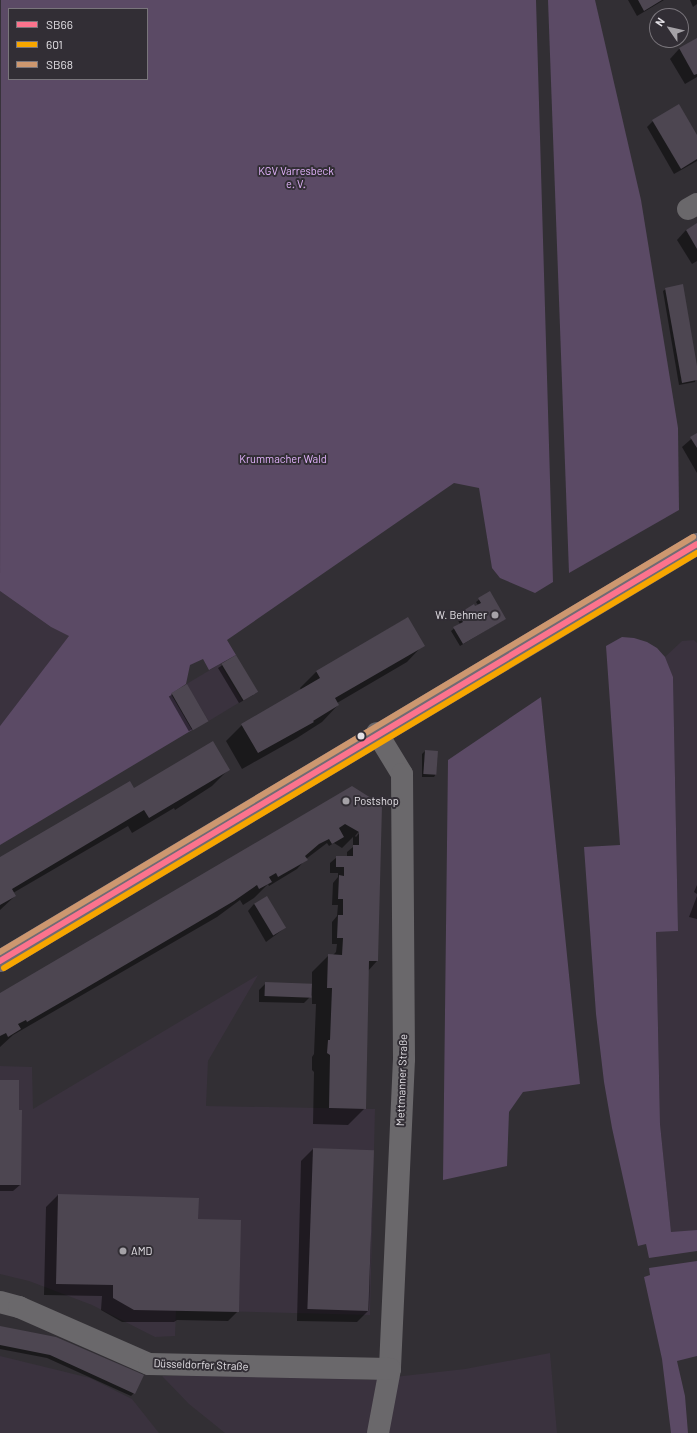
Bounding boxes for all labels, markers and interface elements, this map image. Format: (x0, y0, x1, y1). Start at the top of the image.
legend (8, 8, 148, 80)
north arrow (649, 8, 689, 48)
text: N (652, 15, 667, 28)
text: SB66 (46, 17, 73, 31)
text: 601 (46, 37, 63, 51)
text: SB68 (46, 57, 73, 71)
park label: KGV Varresbeck e. V. (258, 165, 334, 191)
park label: Krummacher Wald (239, 452, 327, 466)
place label: W. Behmer (435, 608, 487, 622)
marker: W. Behmer (490, 610, 500, 620)
unlabelled marker (356, 731, 366, 741)
place label: Postshop (354, 794, 399, 808)
marker: Postshop (341, 796, 351, 806)
street label: Mettmanner Straße (394, 1034, 410, 1126)
place label: AMD (131, 1244, 152, 1258)
marker: AMD (118, 1246, 128, 1256)
street label: Düsseldorfer Straße (153, 1357, 249, 1373)

